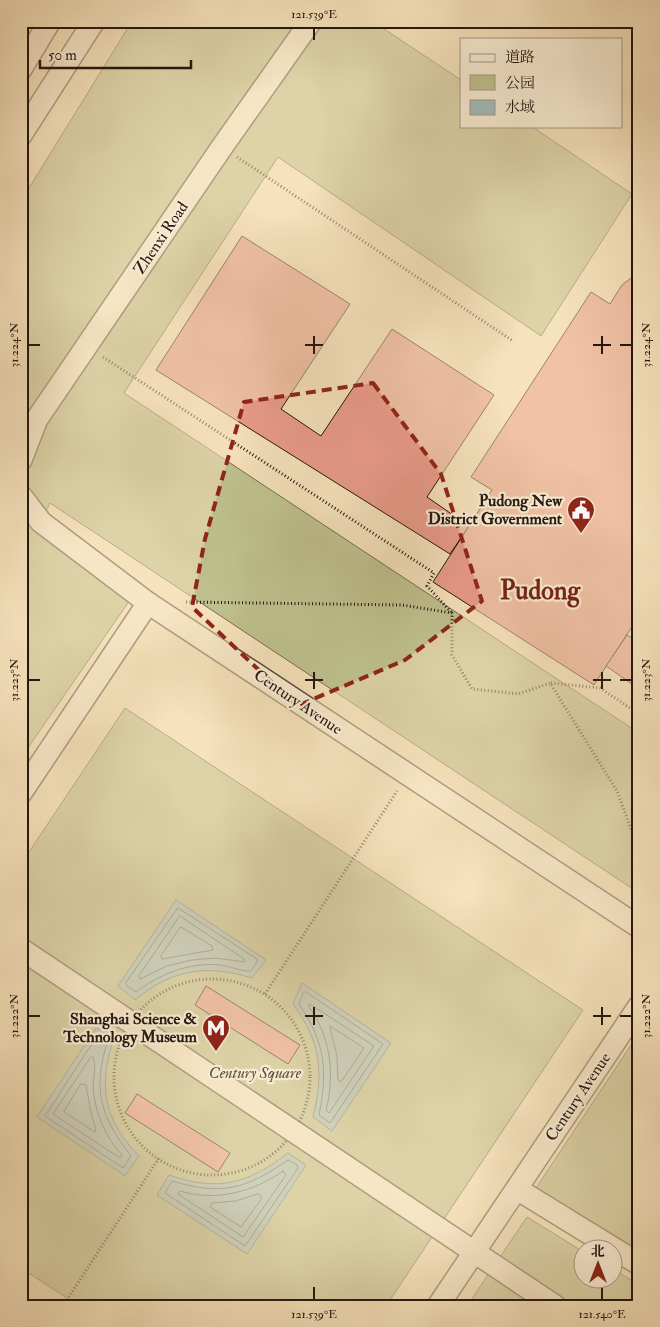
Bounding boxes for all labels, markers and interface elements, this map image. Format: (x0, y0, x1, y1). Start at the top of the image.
text: 121.539°E (291, 7, 337, 22)
scale bar (40, 38, 191, 70)
legend (460, 38, 622, 128)
text: 50 m (48, 46, 77, 65)
text: 道路 (505, 48, 535, 67)
text: 公园 (505, 74, 535, 93)
text: 水域 (505, 98, 535, 117)
street label: Zhenxi Road (129, 198, 193, 278)
text: 31.224°N (7, 322, 22, 367)
text: 31.224°N (639, 322, 654, 367)
place label: Pudong New District Government (428, 491, 563, 529)
public building icon: Pudong New District Government (566, 495, 596, 534)
district label: Pudong (500, 575, 581, 608)
text: 31.223°N (7, 658, 22, 701)
text: 31.223°N (639, 658, 654, 701)
street label: Century Avenue (250, 665, 346, 739)
text: 31.222°N (7, 994, 22, 1038)
text: 31.222°N (639, 994, 654, 1038)
place label: Shanghai Science & Technology Museum (62, 1009, 198, 1048)
metro station icon: Shanghai Science & Technology Museum (201, 1013, 231, 1052)
street label: Century Avenue (541, 1049, 615, 1145)
park label: Century Square (209, 1063, 302, 1083)
north arrow (572, 1240, 622, 1290)
text: 北 (591, 1243, 605, 1260)
text: 121.539°E (291, 1307, 337, 1322)
text: 121.540°E (578, 1307, 626, 1322)

